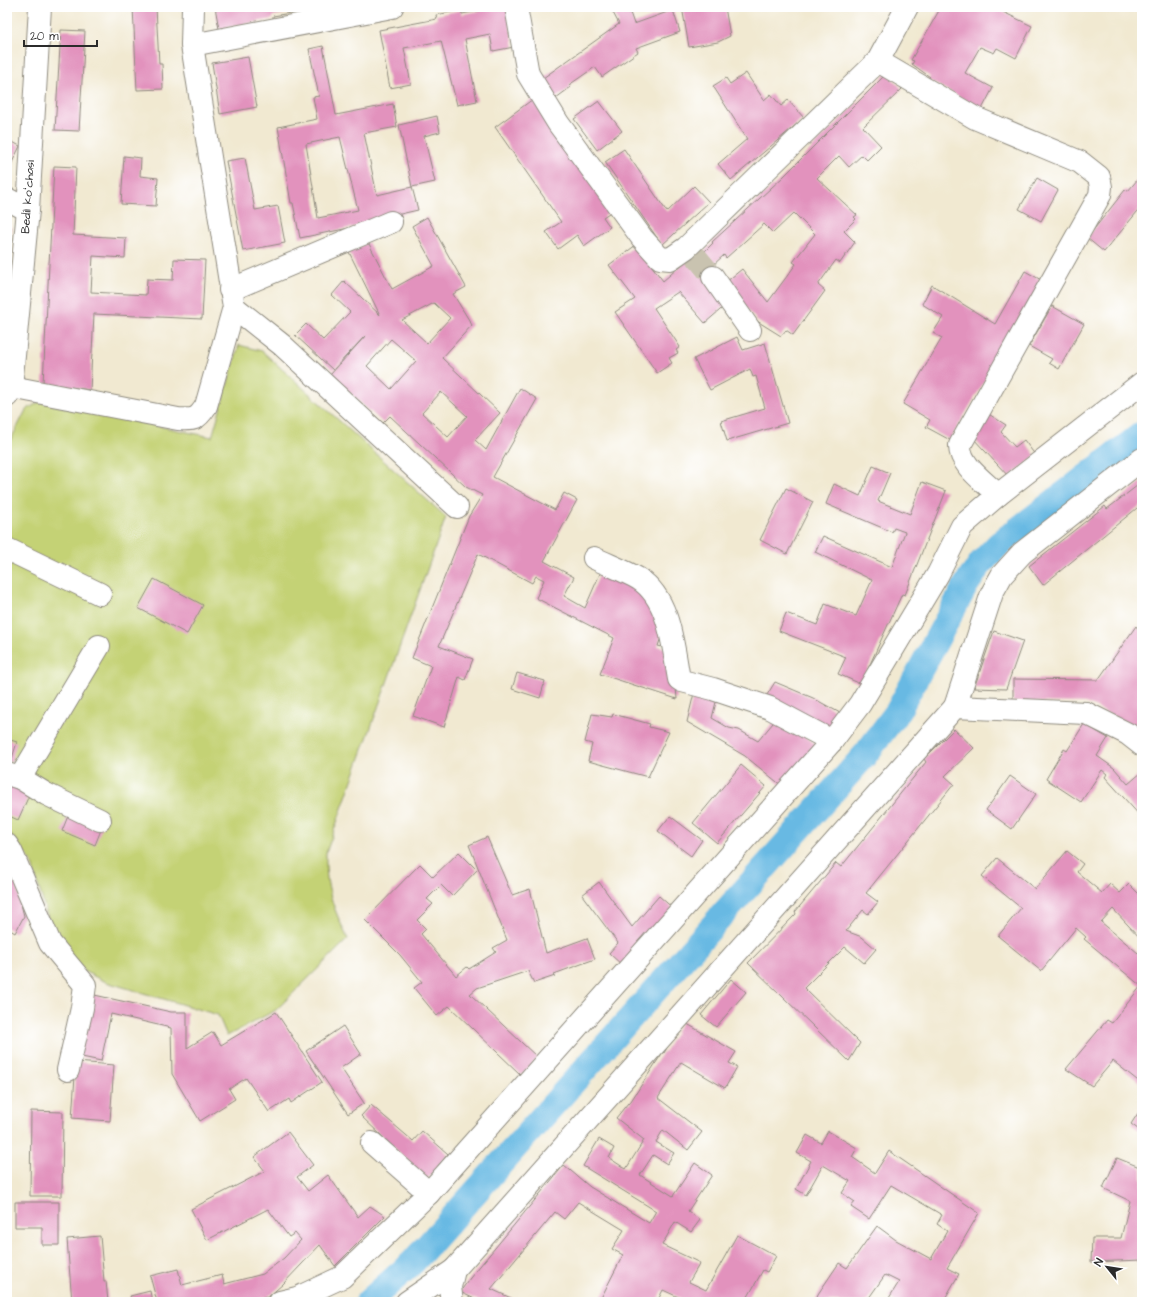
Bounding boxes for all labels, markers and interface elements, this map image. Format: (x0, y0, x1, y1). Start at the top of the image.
scale bar (24, 22, 97, 48)
text: 20 m (30, 28, 59, 45)
street label: Bedil koʻchasi (17, 159, 39, 234)
north arrow (1087, 1247, 1127, 1287)
text: N (1091, 1255, 1107, 1269)

